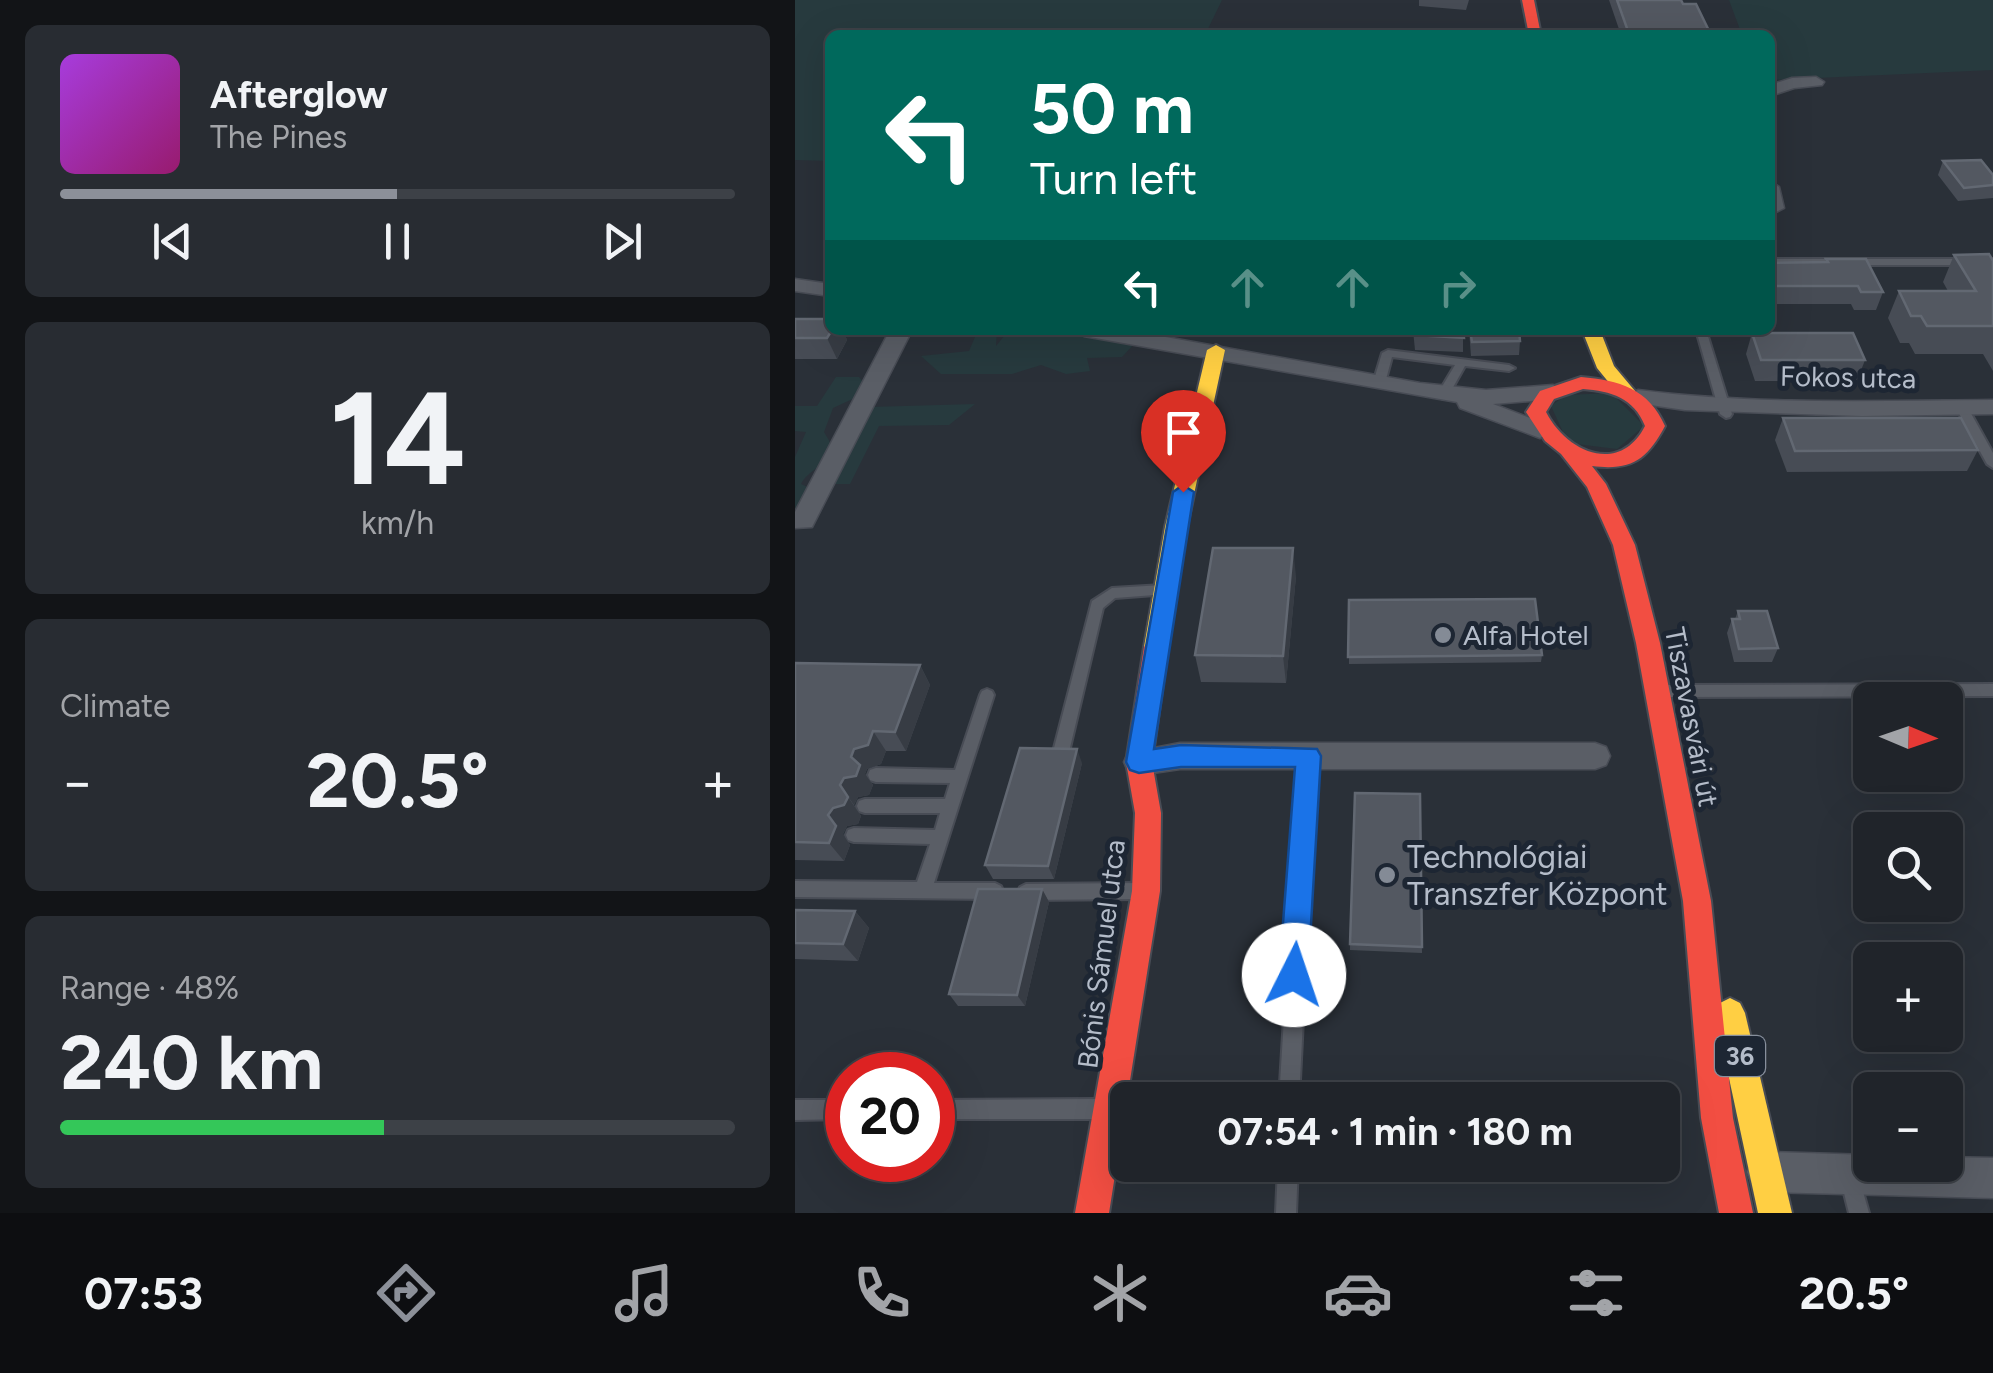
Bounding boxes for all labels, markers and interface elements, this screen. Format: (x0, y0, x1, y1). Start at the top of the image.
text: 50 m (1030, 66, 1194, 151)
icon: left (865, 70, 995, 200)
text: Afterglow (210, 72, 388, 118)
text: The Pines (210, 118, 347, 156)
text: Turn left (1030, 151, 1197, 205)
icon: previous (145, 214, 200, 269)
icon: pause (370, 214, 425, 269)
icon: next (595, 214, 650, 269)
icon: left (1115, 260, 1170, 315)
icon: ahead (1220, 260, 1275, 315)
icon: ahead (1325, 260, 1380, 315)
icon: right (1430, 260, 1485, 315)
street label: Fokos utca (1780, 359, 1916, 395)
text: 14 (329, 361, 466, 517)
pin (1141, 390, 1226, 493)
icon: arrive (1156, 405, 1211, 460)
text: km/h (361, 504, 434, 542)
place label: Alfa Hotel (1463, 618, 1589, 652)
marker: Alfa Hotel (1432, 624, 1454, 646)
street label: Tiszavasvári út (1658, 624, 1726, 810)
north arrow (1853, 682, 1963, 792)
map controls (1853, 682, 1963, 1182)
text: Climate (60, 687, 171, 725)
text: 20.5° (306, 736, 489, 826)
text: − (60, 749, 94, 815)
text: + (701, 749, 735, 815)
button: search (1853, 812, 1963, 922)
street label: Bónis Sámuel utca (1070, 838, 1132, 1070)
place label: Technológiai Transzfer Központ (1407, 838, 1668, 913)
marker: Technológiai Transzfer Központ (1376, 864, 1398, 886)
position arrow (1242, 923, 1346, 1027)
button: + (1853, 942, 1963, 1052)
text: Range · 48% (60, 969, 239, 1007)
text: 240 km (60, 1018, 323, 1108)
road number: 36 (1715, 1036, 1765, 1076)
speed limit sign: 20 (825, 1052, 955, 1182)
button: − (1853, 1072, 1963, 1182)
text: 07:54 · 1 min · 180 m (1217, 1109, 1573, 1155)
icon: directions (371, 1258, 441, 1328)
icon: music (609, 1258, 679, 1328)
icon: phone (847, 1258, 917, 1328)
icon: climate (1085, 1258, 1155, 1328)
icon: car (1323, 1258, 1393, 1328)
icon: filters (1561, 1258, 1631, 1328)
text: 07:53 (84, 1266, 203, 1320)
text: 20.5° (1799, 1266, 1909, 1320)

